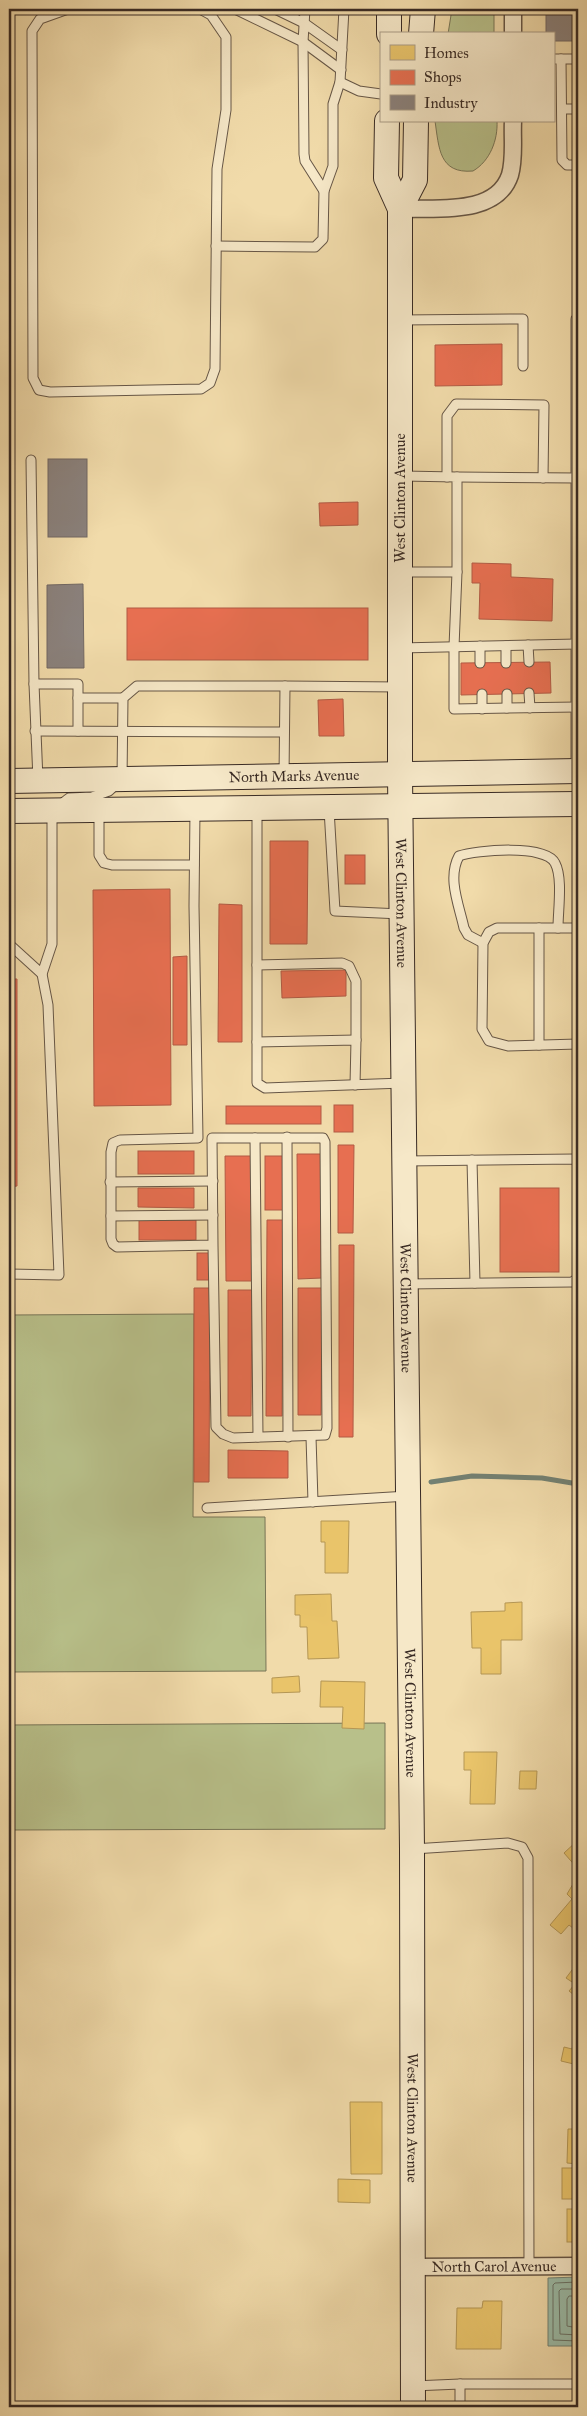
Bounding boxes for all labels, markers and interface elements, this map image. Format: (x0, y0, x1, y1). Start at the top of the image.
legend (380, 32, 554, 122)
text: Homes (424, 44, 469, 62)
text: Shops (424, 68, 462, 86)
text: Industry (424, 94, 478, 112)
street label: West Clinton Avenue (391, 433, 409, 563)
street label: North Marks Avenue (228, 766, 359, 786)
street label: West Clinton Avenue (392, 838, 411, 968)
street label: West Clinton Avenue (396, 1243, 416, 1373)
street label: West Clinton Avenue (401, 1648, 420, 1778)
street label: West Clinton Avenue (403, 2053, 422, 2183)
street label: North Carol Avenue (432, 2257, 556, 2276)

